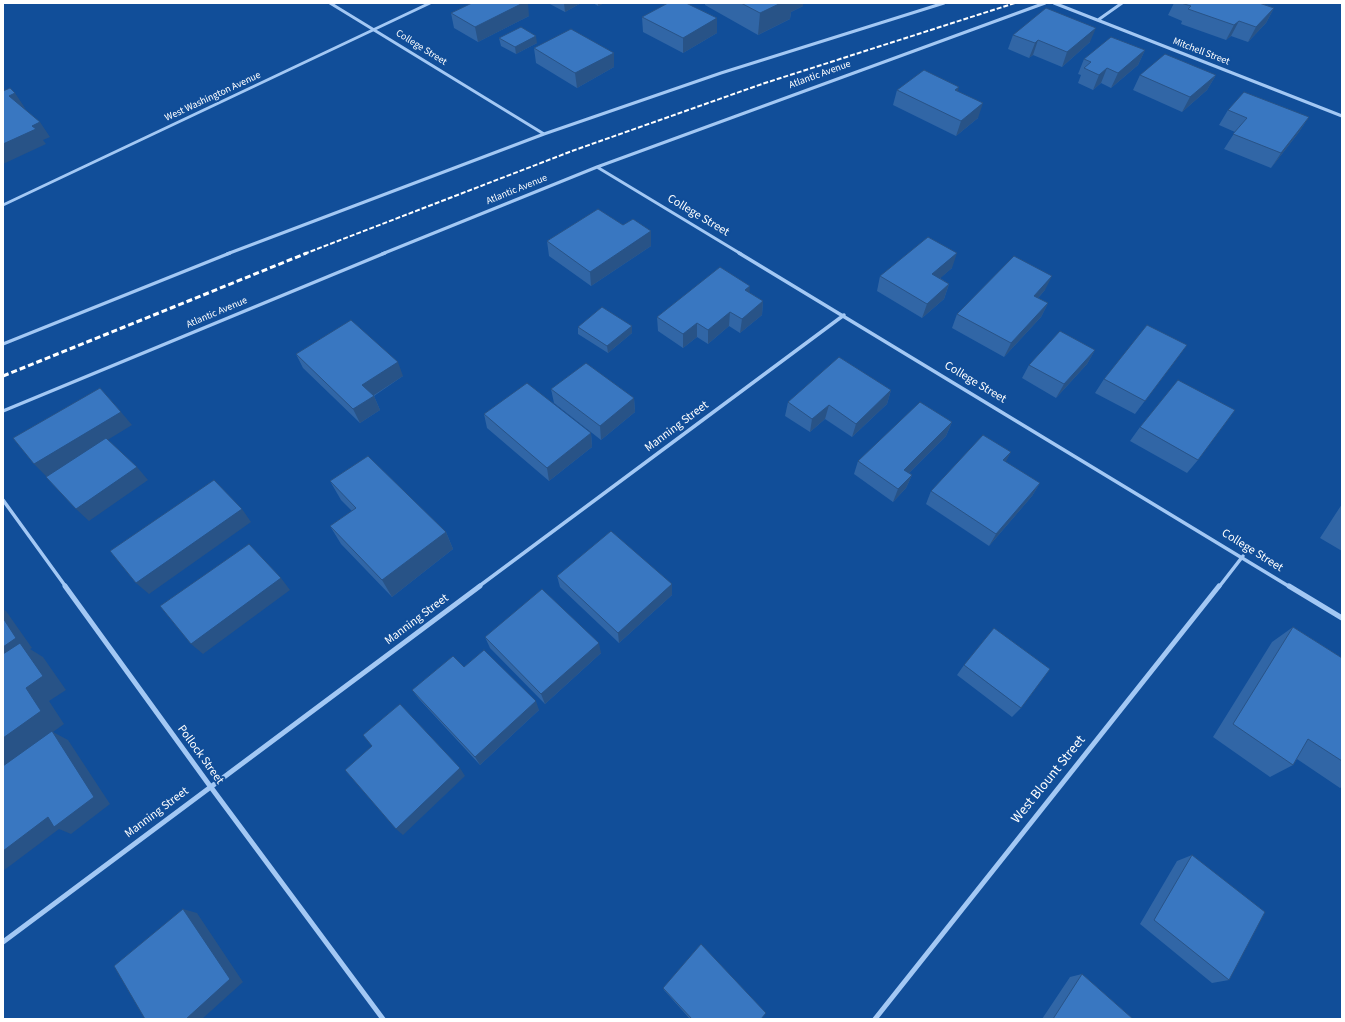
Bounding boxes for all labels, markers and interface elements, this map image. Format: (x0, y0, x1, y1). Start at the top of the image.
street label: College Street (393, 28, 449, 68)
street label: Mitchell Street (1171, 36, 1231, 68)
street label: Atlantic Avenue (787, 58, 853, 92)
street label: West Washington Avenue (163, 69, 263, 125)
street label: Atlantic Avenue (485, 172, 549, 208)
street label: College Street (664, 192, 732, 240)
street label: Atlantic Avenue (185, 295, 249, 331)
street label: College Street (941, 359, 1009, 407)
street label: Manning Street (642, 398, 712, 456)
street label: College Street (1219, 526, 1285, 576)
street label: Manning Street (382, 591, 452, 649)
street label: Pollock Street (174, 723, 226, 787)
street label: West Blount Street (1008, 733, 1090, 827)
street label: Manning Street (122, 784, 192, 842)

